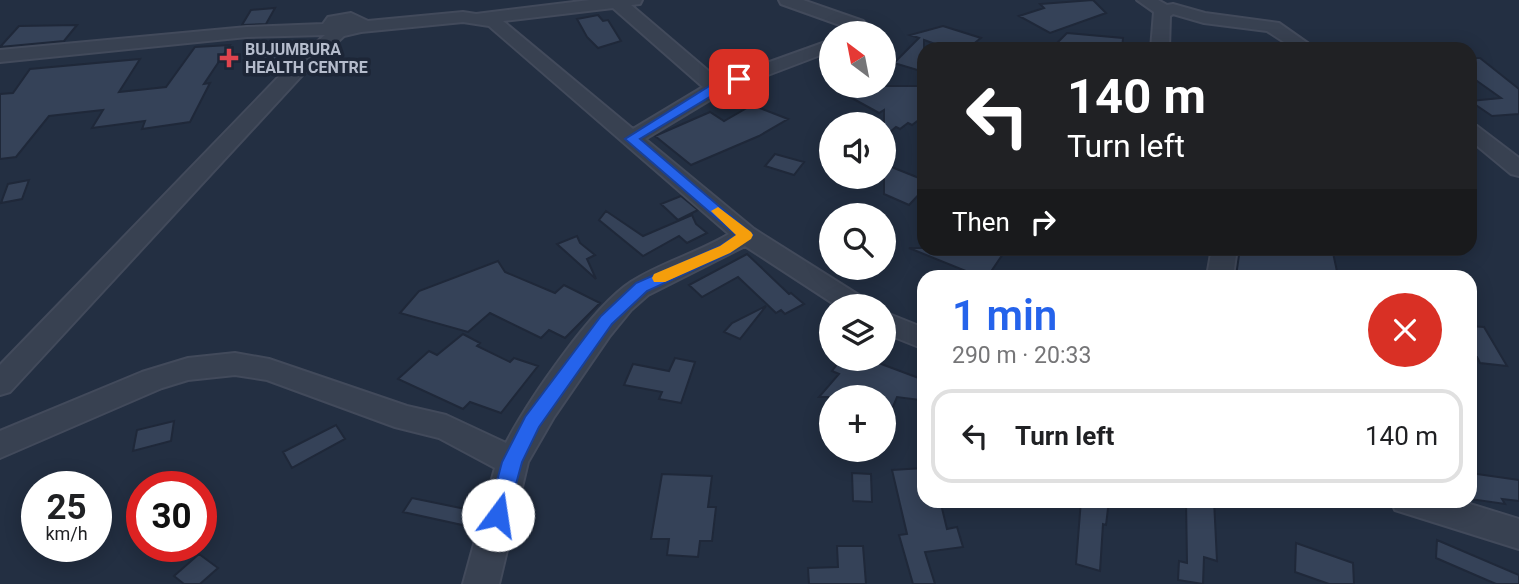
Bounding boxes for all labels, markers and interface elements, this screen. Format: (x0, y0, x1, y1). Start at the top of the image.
north arrow (819, 21, 896, 98)
map controls (819, 21, 896, 462)
place label: BUJUMBURA HEALTH CENTRE (245, 40, 368, 77)
marker: BUJUMBURA HEALTH CENTRE (219, 48, 239, 68)
pin (709, 49, 769, 109)
icon: arrive (720, 60, 758, 98)
text: 140 m (1067, 68, 1206, 125)
icon: left (952, 70, 1043, 161)
button: sound (819, 112, 896, 189)
text: Turn left (1067, 127, 1185, 165)
button: search (819, 203, 896, 280)
icon: right (1024, 203, 1062, 241)
text: Then (952, 207, 1010, 237)
text: 1 min (952, 291, 1057, 340)
button: close (1368, 293, 1442, 367)
button: layers (819, 294, 896, 371)
text: 290 m · 20:33 (952, 342, 1091, 369)
button: + (819, 385, 896, 462)
icon: left (956, 417, 994, 455)
text: Turn left (1015, 421, 1114, 451)
text: 140 m (1365, 421, 1438, 451)
speed limit sign: 30 (126, 471, 217, 562)
position arrow (461, 478, 535, 552)
text: 25 (46, 487, 87, 528)
text: km/h (45, 523, 88, 544)

